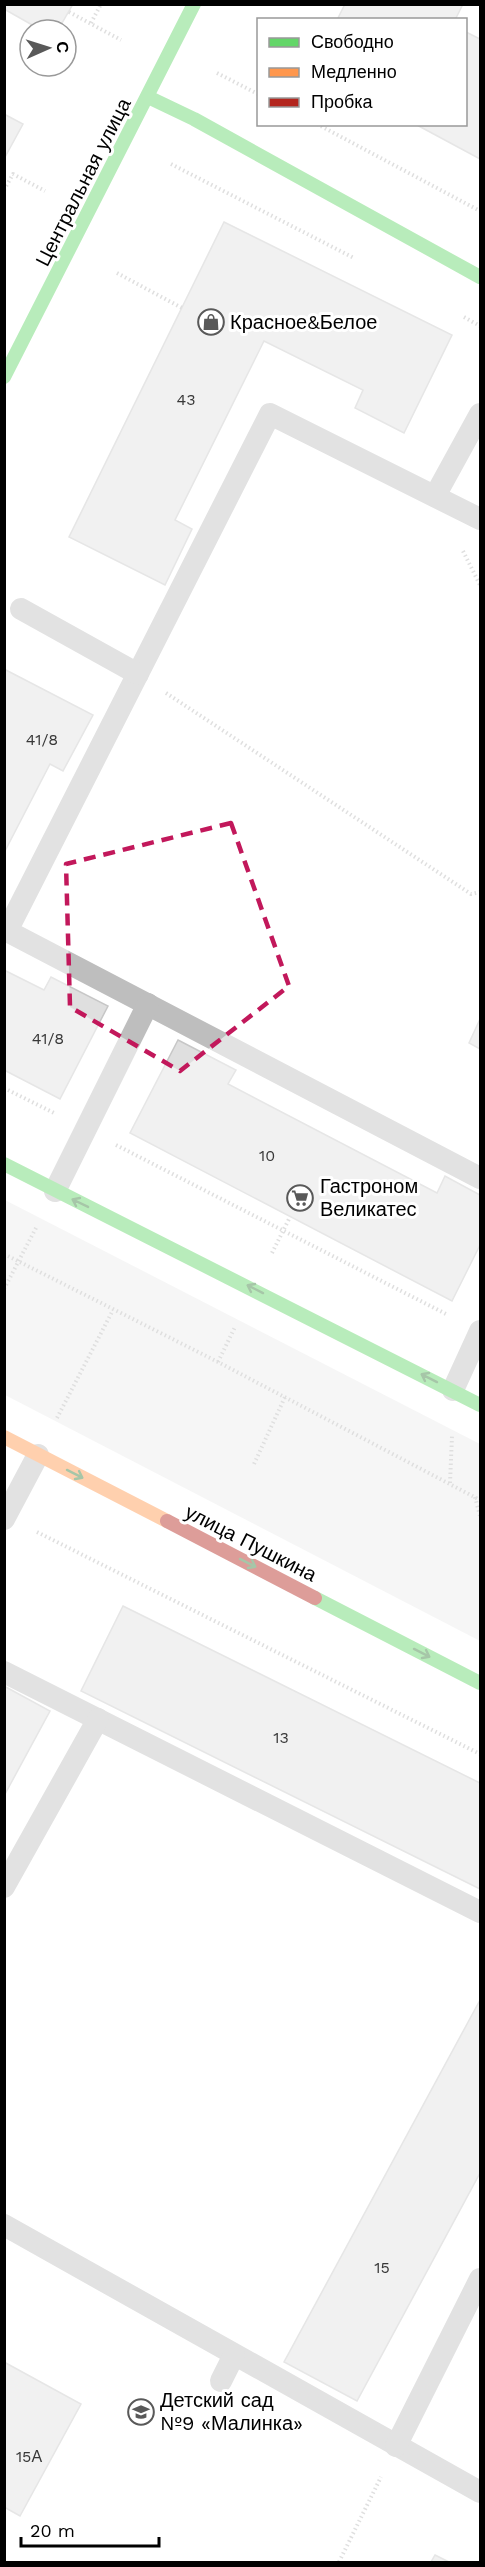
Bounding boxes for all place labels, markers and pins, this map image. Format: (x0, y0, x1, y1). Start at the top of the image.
shop icon: Красное&Белое (196, 307, 226, 337)
place label: Красное&Белое (230, 310, 377, 334)
place label: Гастроном Великатес (320, 1174, 418, 1221)
supermarket icon: Гастроном Великатес (285, 1183, 315, 1213)
place label: Детский сад №9 «Малинка» (160, 2388, 303, 2435)
school or university icon: Детский сад №9 «Малинка» (126, 2397, 156, 2427)

